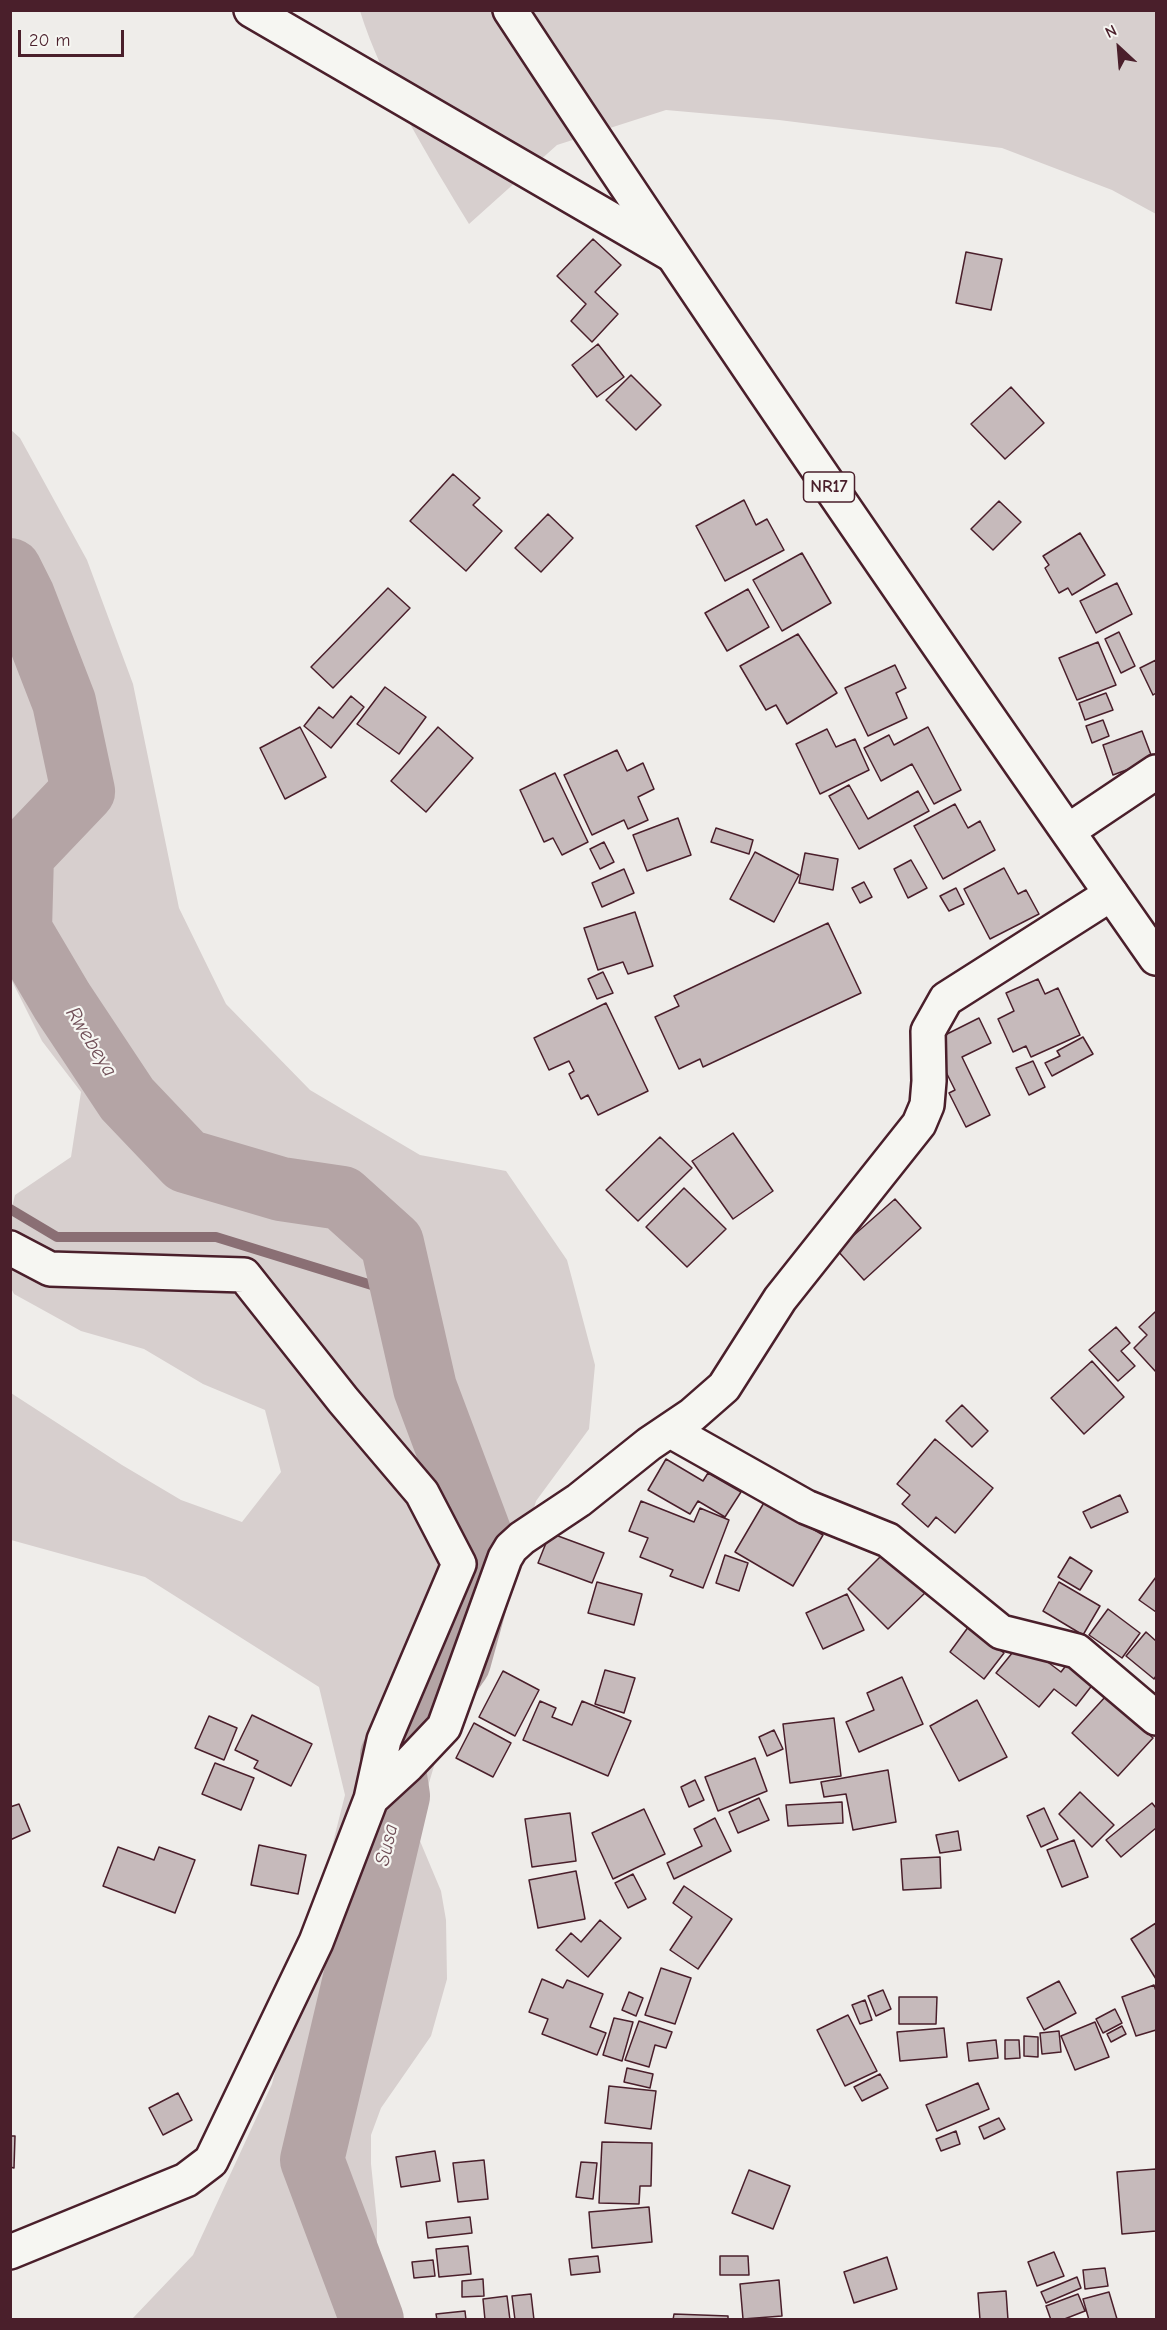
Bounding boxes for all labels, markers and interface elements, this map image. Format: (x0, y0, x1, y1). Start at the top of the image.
scale bar (21, 18, 128, 56)
north arrow (1089, 18, 1149, 78)
text: N (1102, 21, 1120, 42)
text: 20 m (29, 30, 70, 51)
road number: NR17 (804, 472, 854, 502)
water label: Rwebeya (60, 1002, 122, 1082)
water label: Susa (370, 1822, 404, 1868)

